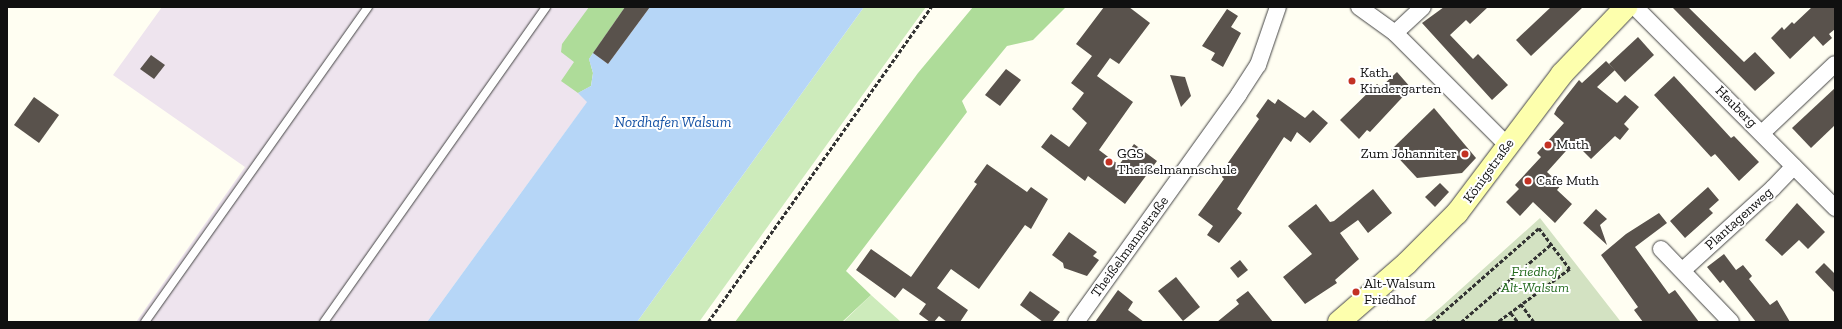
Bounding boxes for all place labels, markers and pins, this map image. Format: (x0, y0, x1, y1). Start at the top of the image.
place label: Kath. Kindergarten (1360, 65, 1441, 98)
marker: Kath. Kindergarten (1347, 76, 1357, 86)
place label: Muth (1556, 137, 1589, 153)
marker: Muth (1543, 140, 1553, 150)
place label: GGS Theißelmannschule (1117, 146, 1237, 178)
place label: Zum Johanniter (1361, 146, 1457, 162)
marker: Zum Johanniter (1460, 149, 1470, 159)
marker: GGS Theißelmannschule (1104, 157, 1114, 167)
place label: Cafe Muth (1536, 173, 1599, 189)
marker: Cafe Muth (1523, 176, 1533, 186)
place label: Alt-Walsum Friedhof (1364, 276, 1435, 308)
marker: Alt-Walsum Friedhof (1351, 287, 1361, 297)

